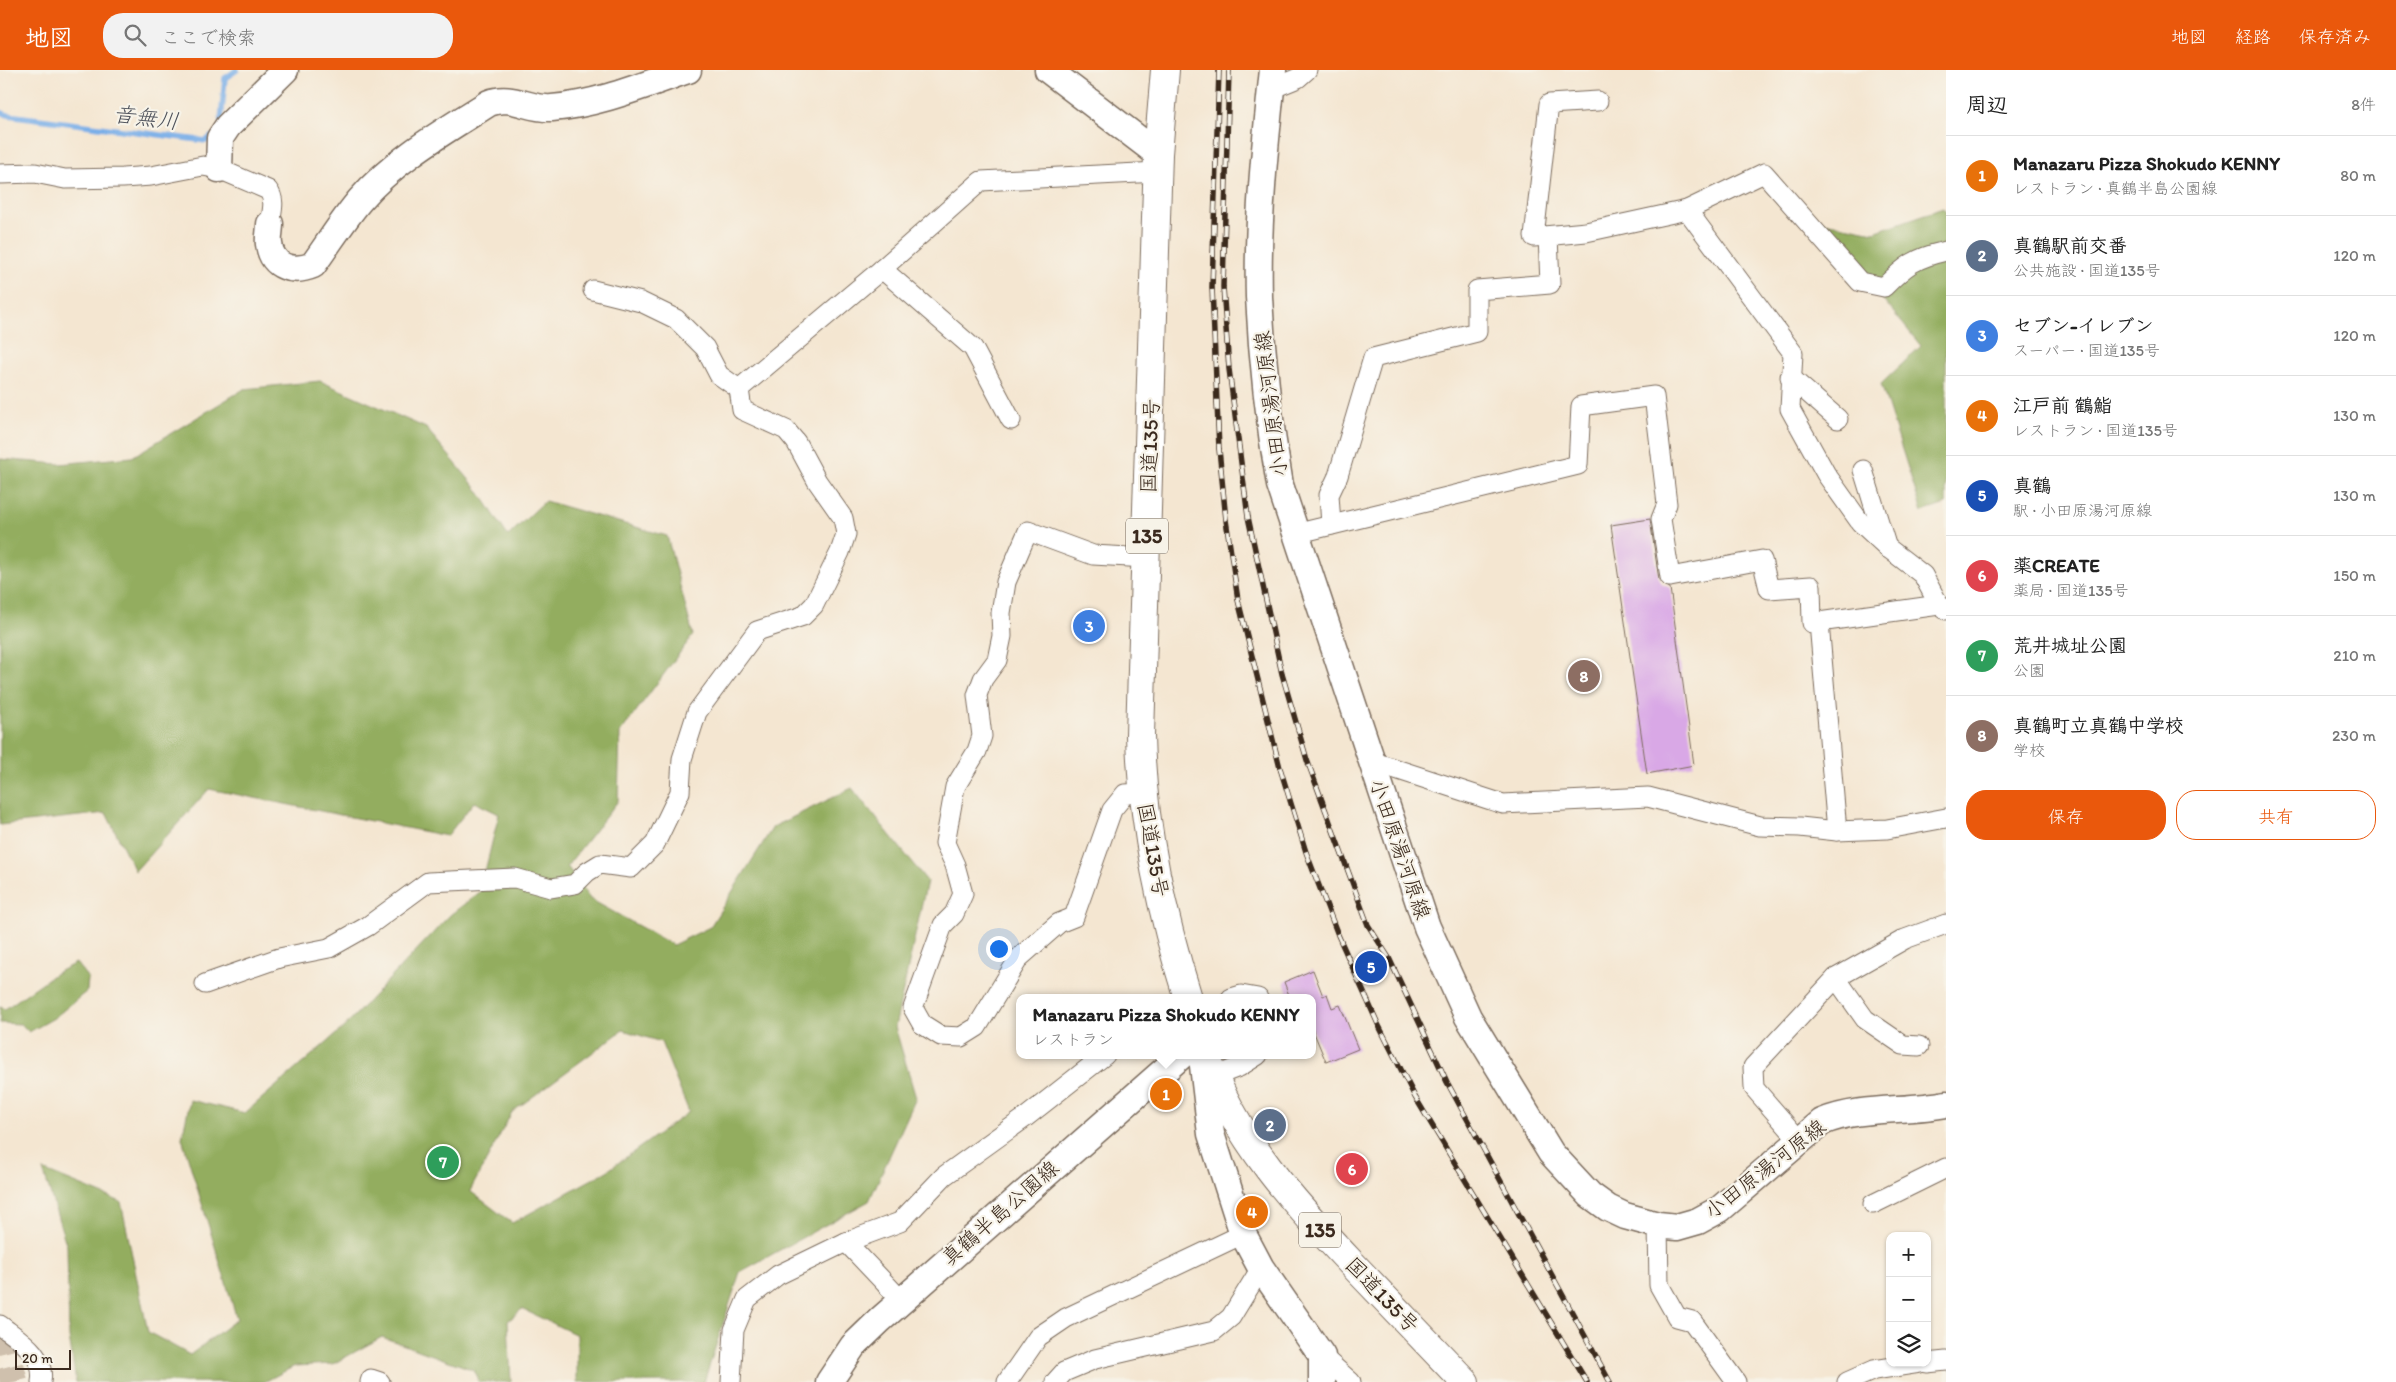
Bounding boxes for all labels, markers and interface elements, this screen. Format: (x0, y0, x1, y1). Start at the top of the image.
search box (103, 13, 453, 58)
icon: search (121, 21, 149, 49)
text: 地図 (25, 23, 73, 52)
text: ここで検索 (161, 26, 256, 49)
text: 地図 (2171, 26, 2207, 48)
text: 経路 (2235, 26, 2271, 48)
text: 保存済み (2299, 26, 2371, 48)
text: 周辺 (1966, 92, 2008, 117)
text: 8件 (2351, 95, 2376, 114)
water label: 音無川 (112, 100, 180, 135)
text: Manazaru Pizza Shokudo KENNY (2013, 152, 2280, 175)
text: 1 (1978, 166, 1986, 185)
text: 80 m (2340, 166, 2376, 185)
text: レストラン · 真鶴半島公園線 (2013, 179, 2217, 198)
text: 真鶴駅前交番 (2013, 234, 2127, 257)
text: 2 (1978, 246, 1986, 265)
text: 120 m (2333, 246, 2376, 265)
text: 公共施設 · 国道135号 (2013, 261, 2161, 280)
text: セブン-イレブン (2013, 314, 2154, 337)
text: 3 (1978, 326, 1986, 345)
text: 120 m (2333, 326, 2376, 345)
street label: 小田原湯河原線 (1249, 330, 1292, 479)
text: スーパー · 国道135号 (2013, 341, 2160, 360)
text: 江戸前 鶴鮨 (2013, 394, 2112, 417)
street label: 国道135号 (1135, 398, 1164, 494)
text: 4 (1977, 406, 1987, 425)
text: 130 m (2333, 406, 2376, 425)
text: レストラン · 国道135号 (2013, 421, 2178, 440)
text: 真鶴 (2013, 474, 2051, 497)
text: 5 (1978, 486, 1986, 505)
text: 130 m (2333, 486, 2376, 505)
text: 駅 · 小田原湯河原線 (2013, 501, 2152, 520)
road number: 135 (1126, 518, 1168, 554)
text: 薬CREATE (2013, 554, 2100, 577)
text: 6 (1978, 566, 1986, 585)
text: 150 m (2333, 566, 2376, 585)
text: 薬局 · 国道135号 (2013, 581, 2129, 600)
pin: 3 (1073, 607, 1105, 645)
text: 荒井城址公園 (2013, 634, 2127, 657)
text: 7 (1978, 646, 1986, 665)
text: 210 m (2333, 646, 2376, 665)
pin: 8 (1568, 657, 1600, 695)
text: 公園 (2013, 661, 2045, 680)
text: 真鶴町立真鶴中学校 (2013, 714, 2184, 737)
text: 8 (1978, 726, 1986, 745)
text: 230 m (2332, 726, 2376, 745)
text: 学校 (2013, 741, 2045, 760)
street label: 小田原湯河原線 (1365, 775, 1436, 922)
button: 保存 (1966, 790, 2166, 840)
button: 共有 (2176, 790, 2376, 840)
street label: 国道135号 (1133, 801, 1174, 899)
your location (986, 936, 1012, 962)
pin: 5 (1355, 948, 1387, 986)
popup (1016, 994, 1316, 1059)
text: Manazaru Pizza Shokudo KENNY (1033, 1003, 1299, 1026)
text: レストラン (1033, 1030, 1114, 1049)
pin: 1 (1150, 1075, 1182, 1113)
pin: 2 (1254, 1106, 1286, 1144)
street label: 小田原湯河原線 (1699, 1114, 1830, 1224)
pin: 7 (427, 1143, 459, 1181)
pin: 6 (1336, 1150, 1368, 1188)
street label: 真鶴半島公園線 (936, 1155, 1063, 1270)
pin: 4 (1236, 1193, 1268, 1231)
road number: 135 (1299, 1212, 1341, 1248)
map controls (1886, 1232, 1931, 1367)
button: + (1886, 1232, 1931, 1277)
street label: 国道135号 (1340, 1252, 1424, 1338)
button: − (1886, 1277, 1931, 1322)
button: layers (1886, 1322, 1931, 1367)
scale bar (15, 1347, 71, 1370)
text: 20 m (22, 1350, 53, 1367)

